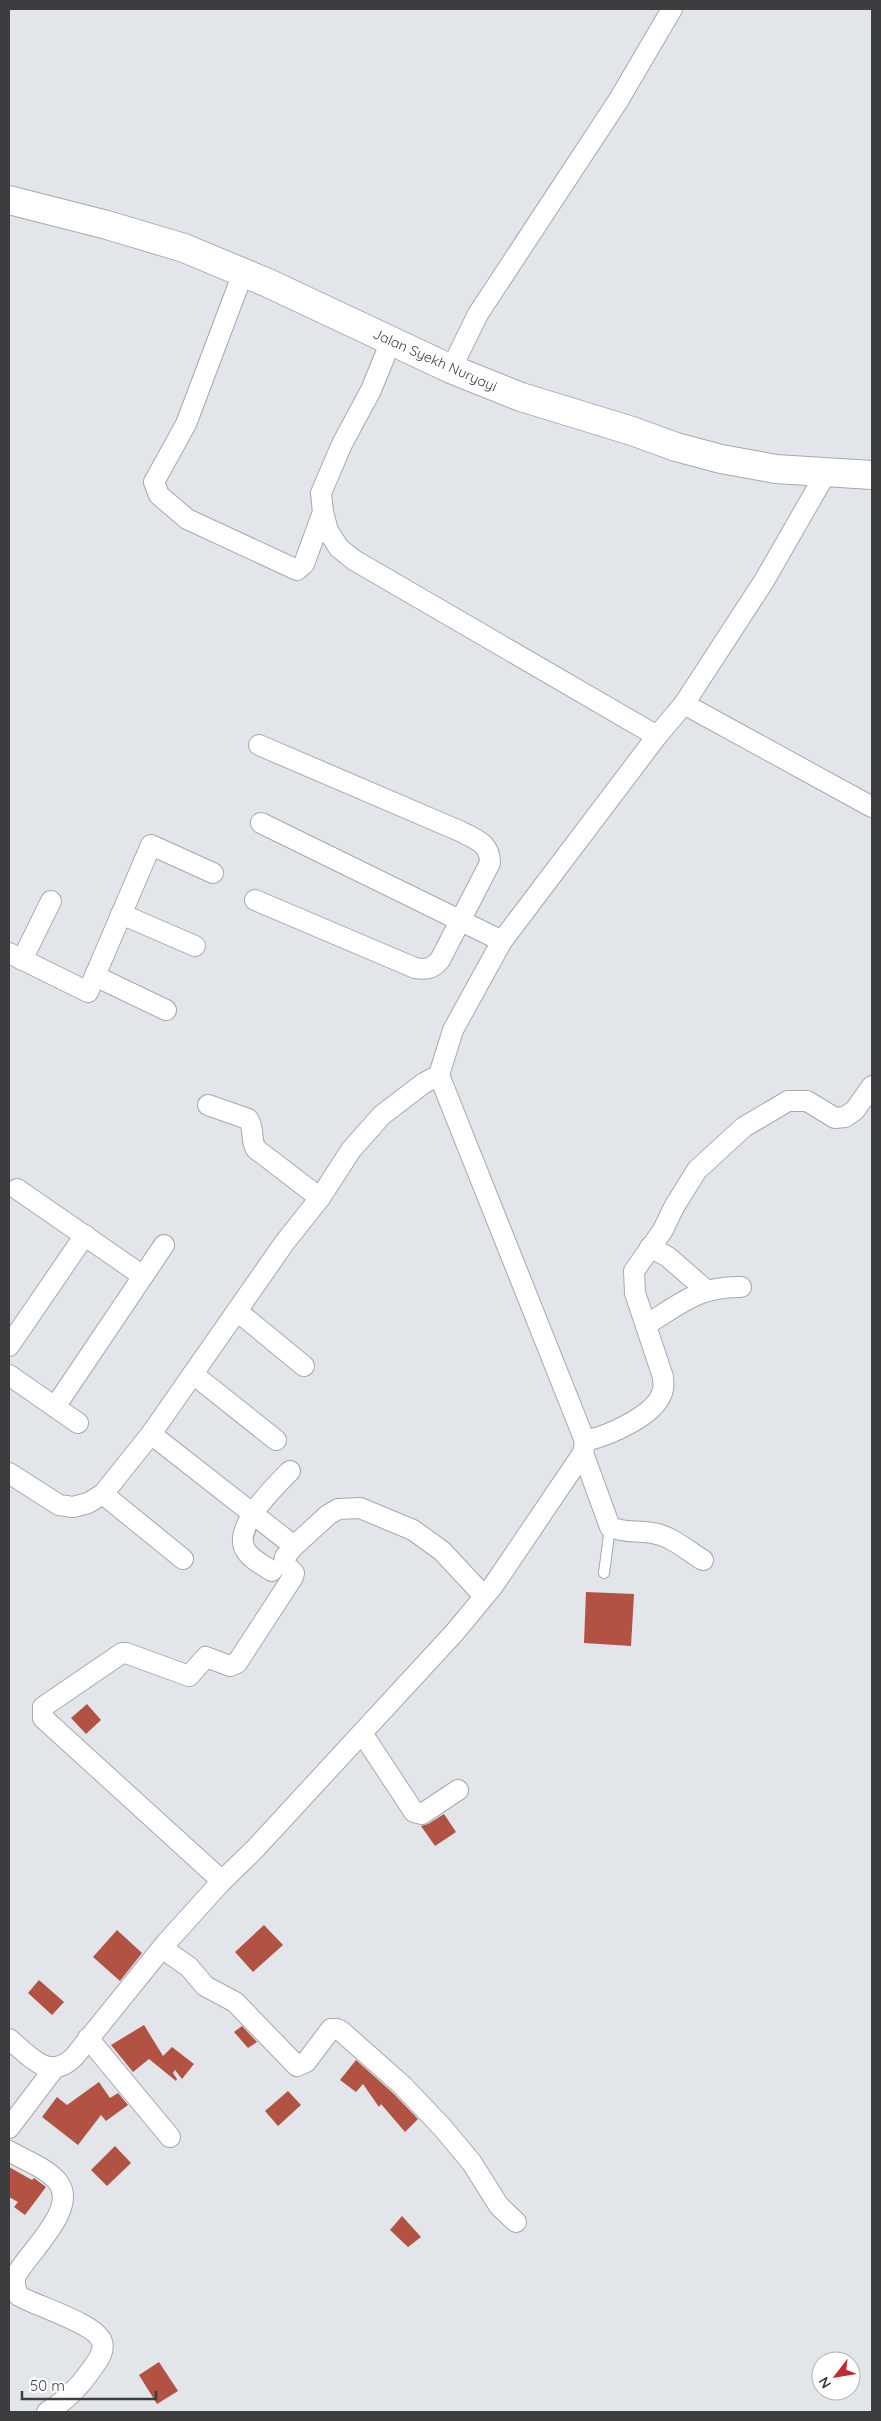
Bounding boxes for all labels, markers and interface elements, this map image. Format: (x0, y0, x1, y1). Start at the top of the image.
street label: Jalan Syekh Nuryayi (370, 325, 500, 395)
north arrow (811, 2351, 861, 2401)
scale bar (22, 2368, 156, 2400)
text: N (814, 2374, 835, 2392)
text: 50 m (30, 2376, 65, 2395)

